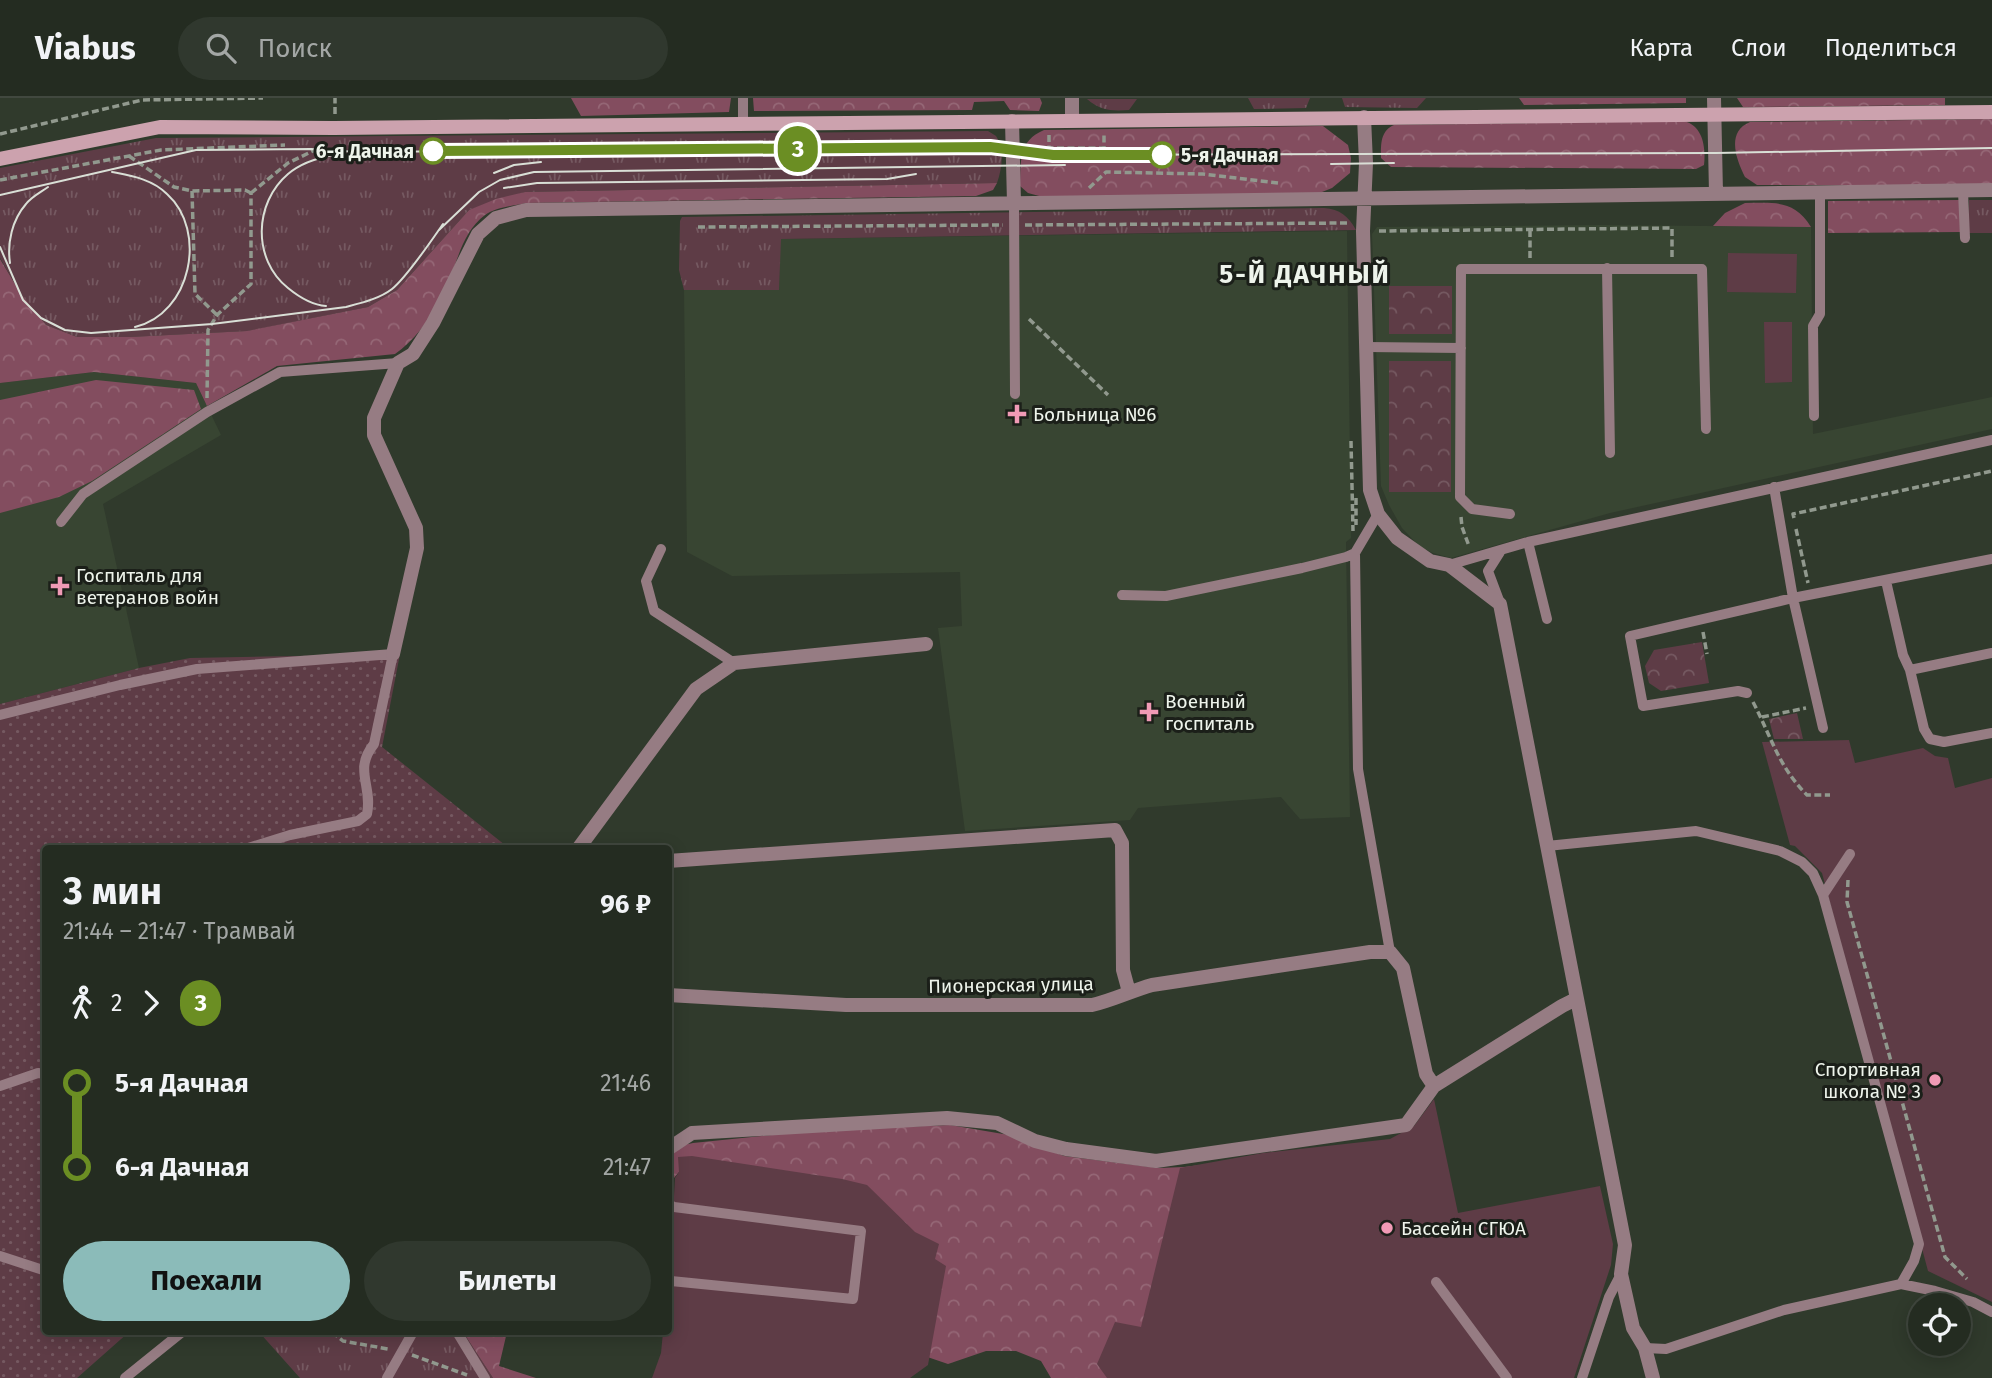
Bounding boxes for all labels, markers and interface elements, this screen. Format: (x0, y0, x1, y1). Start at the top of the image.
search box (178, 17, 668, 80)
text: Viabus (35, 28, 136, 68)
icon: search (202, 29, 240, 67)
text: Поиск (258, 33, 332, 64)
text: Карта (1629, 34, 1693, 62)
text: Слои (1731, 34, 1787, 62)
text: Поделиться (1825, 34, 1957, 62)
line badge: 3 (775, 126, 821, 172)
text: 3 (792, 135, 804, 163)
marker: 6-я Дачная (420, 138, 446, 164)
place label: 6-я Дачная (316, 140, 414, 163)
marker: 5-я Дачная (1149, 142, 1175, 168)
place label: 5-я Дачная (1181, 144, 1279, 167)
district label: 5-Й ДАЧНЫЙ (1219, 259, 1391, 290)
place label: Больница №6 (1033, 403, 1156, 426)
marker: Больница №6 (1007, 404, 1027, 424)
place label: Госпиталь для ветеранов войн (76, 564, 219, 609)
marker: Госпиталь для ветеранов войн (50, 576, 70, 596)
place label: Военный госпиталь (1165, 690, 1255, 735)
marker: Военный госпиталь (1139, 702, 1159, 722)
text: 3 мин (63, 868, 162, 914)
text: 96 ₽ (600, 889, 651, 920)
text: 21:44 – 21:47 · Трамвай (63, 917, 296, 945)
street label: Пионерская улица (928, 972, 1094, 998)
icon: walk (63, 984, 101, 1022)
icon: forward (132, 984, 170, 1022)
text: 2 (111, 989, 122, 1017)
text: 3 (194, 989, 207, 1017)
place label: Спортивная школа № 3 (1815, 1058, 1921, 1103)
text: 5-я Дачная (115, 1068, 249, 1099)
text: 21:46 (600, 1069, 651, 1097)
marker: Спортивная школа № 3 (1927, 1072, 1943, 1088)
text: 6-я Дачная (115, 1152, 249, 1183)
text: 21:47 (603, 1153, 651, 1181)
place label: Бассейн СГЮА (1401, 1217, 1526, 1240)
marker: Бассейн СГЮА (1379, 1220, 1395, 1236)
button: Поехали (63, 1241, 350, 1321)
button: Билеты (364, 1241, 651, 1321)
map controls (1908, 1293, 1971, 1356)
button: locate (1908, 1293, 1971, 1356)

